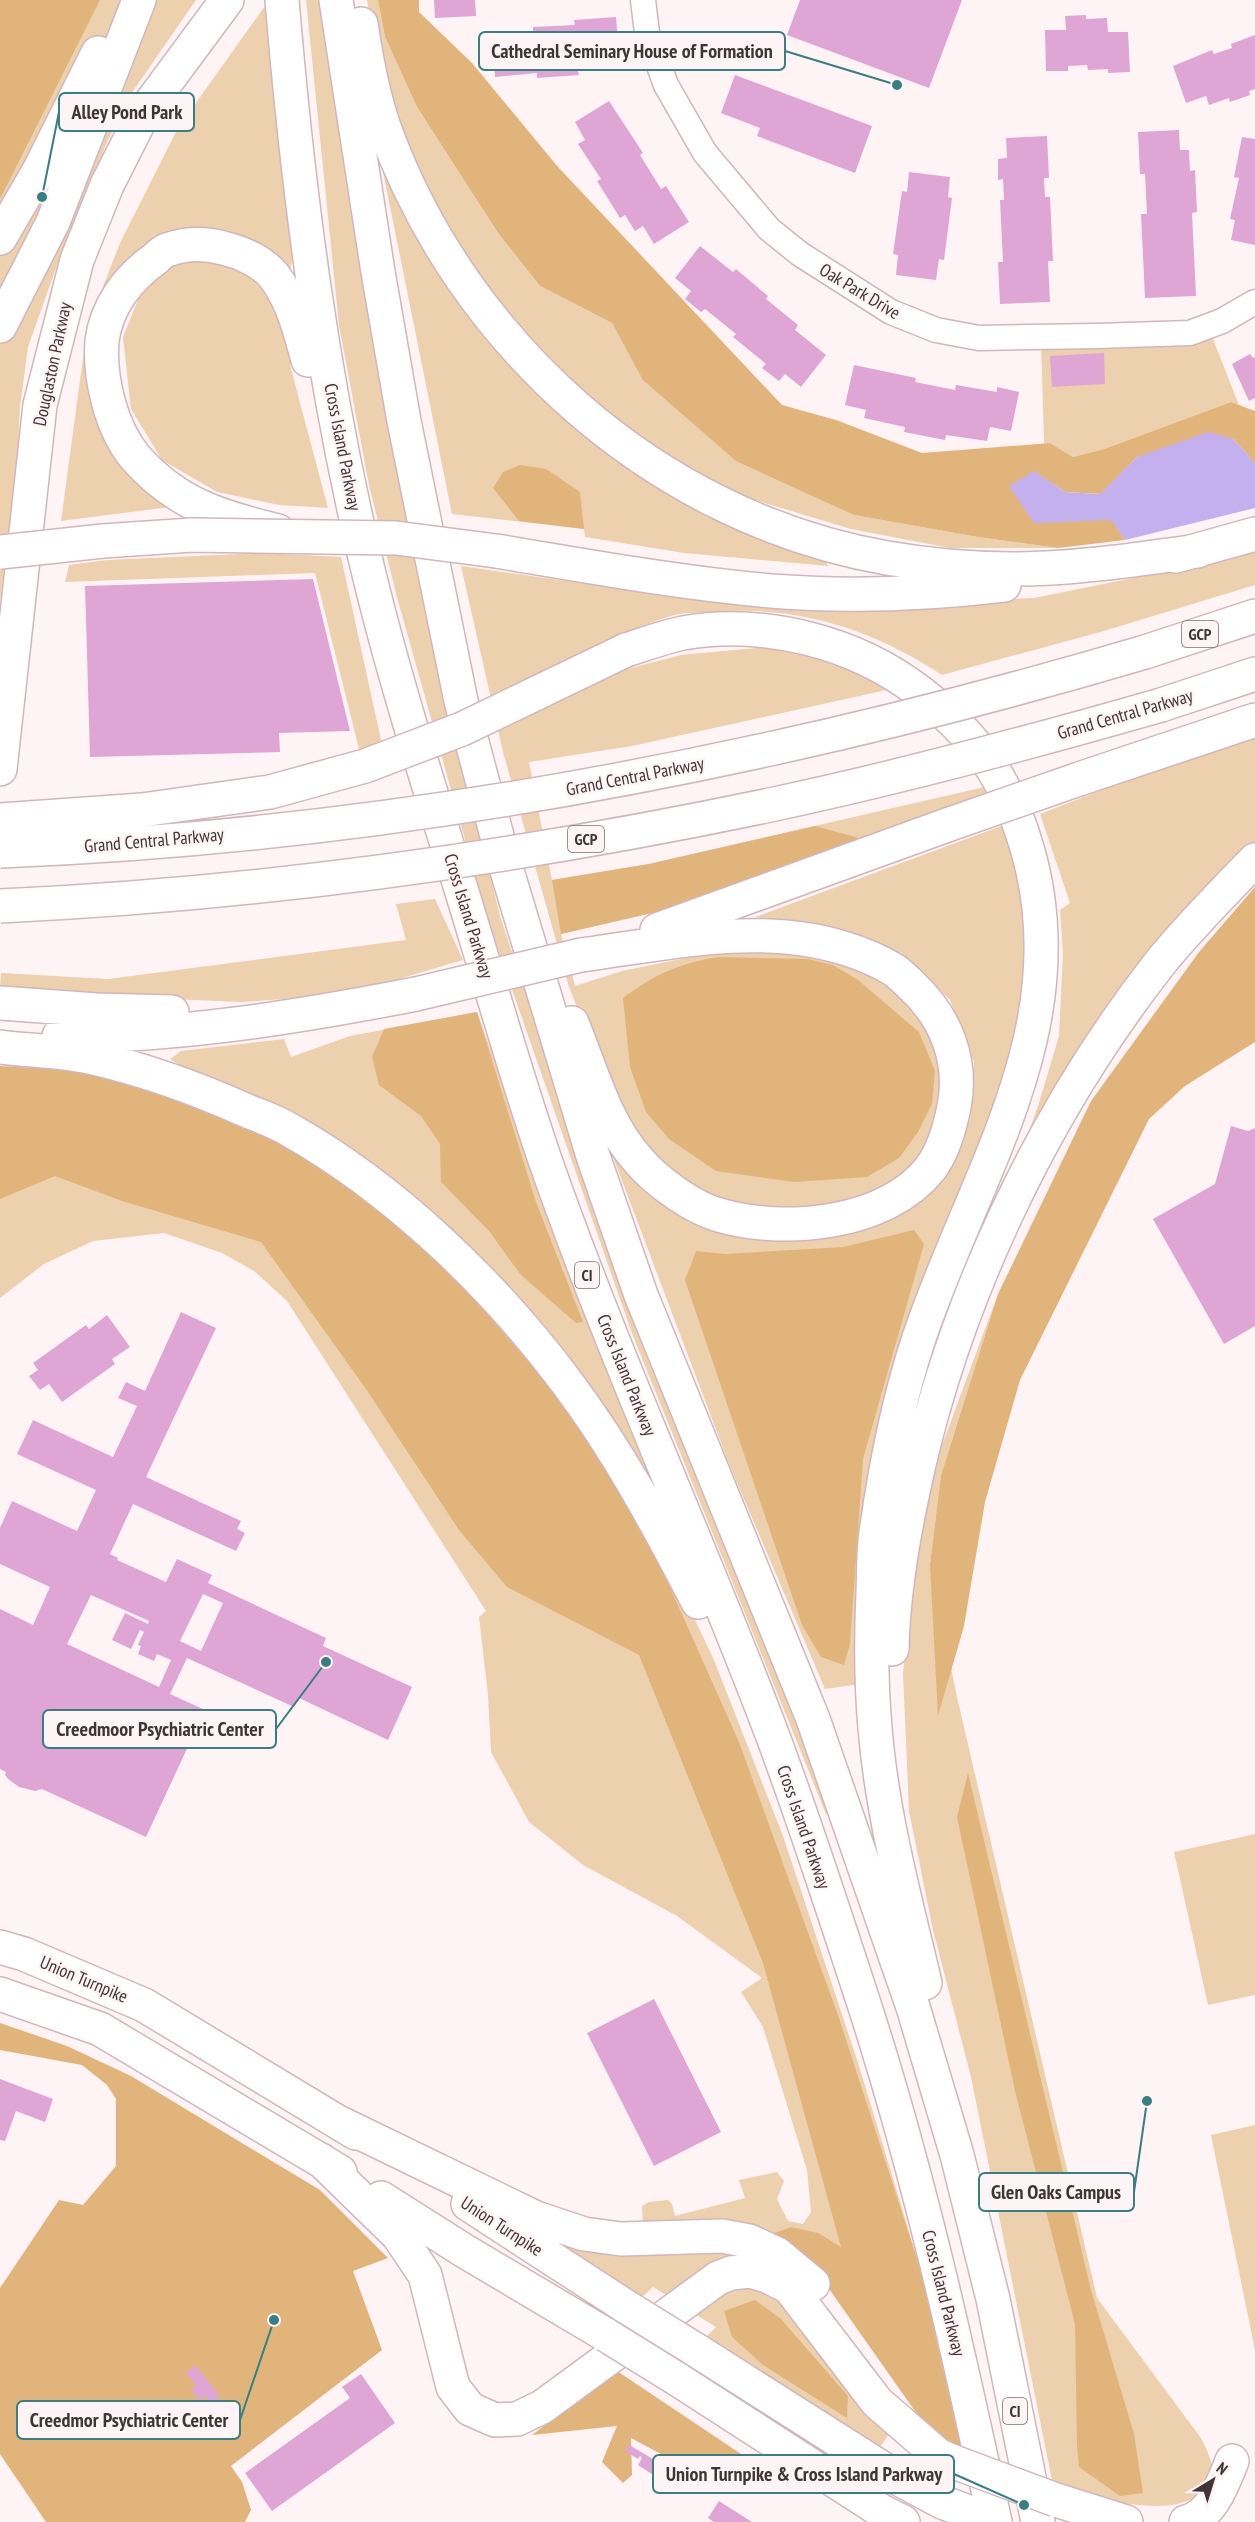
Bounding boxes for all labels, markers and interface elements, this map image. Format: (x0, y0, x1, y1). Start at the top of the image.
callout: Cathedral Seminary House of Formation (479, 32, 785, 70)
text: Cathedral Seminary House of Formation (491, 38, 773, 64)
callout: Alley Pond Park (59, 93, 194, 131)
text: Alley Pond Park (71, 99, 183, 125)
street label: Oak Park Drive (815, 258, 905, 324)
street label: Douglaston Parkway (28, 300, 76, 428)
street label: Cross Island Parkway (319, 381, 367, 513)
road number: GCP (1182, 621, 1218, 647)
street label: Grand Central Parkway (1055, 684, 1196, 744)
street label: Grand Central Parkway (564, 751, 706, 801)
street label: Grand Central Parkway (83, 822, 225, 858)
road number: GCP (568, 826, 604, 852)
street label: Cross Island Parkway (439, 851, 499, 981)
road number: CI (575, 1262, 599, 1288)
street label: Cross Island Parkway (592, 1311, 662, 1439)
callout: Creedmoor Psychiatric Center (43, 1710, 276, 1748)
text: Creedmoor Psychiatric Center (56, 1716, 264, 1742)
street label: Cross Island Parkway (772, 1762, 836, 1892)
street label: Union Turnpike (37, 1950, 131, 2008)
callout: Glen Oaks Campus (979, 2173, 1134, 2211)
text: Glen Oaks Campus (991, 2179, 1121, 2205)
street label: Union Turnpike (457, 2191, 547, 2261)
street label: Cross Island Parkway (917, 2228, 971, 2359)
road number: CI (1003, 2398, 1027, 2424)
callout: Creedmor Psychiatric Center (17, 2401, 240, 2439)
text: Creedmor Psychiatric Center (30, 2407, 228, 2433)
north arrow (1183, 2450, 1243, 2510)
callout: Union Turnpike & Cross Island Parkway (653, 2455, 954, 2493)
text: N (1213, 2458, 1232, 2479)
text: Union Turnpike & Cross Island Parkway (666, 2461, 943, 2487)

